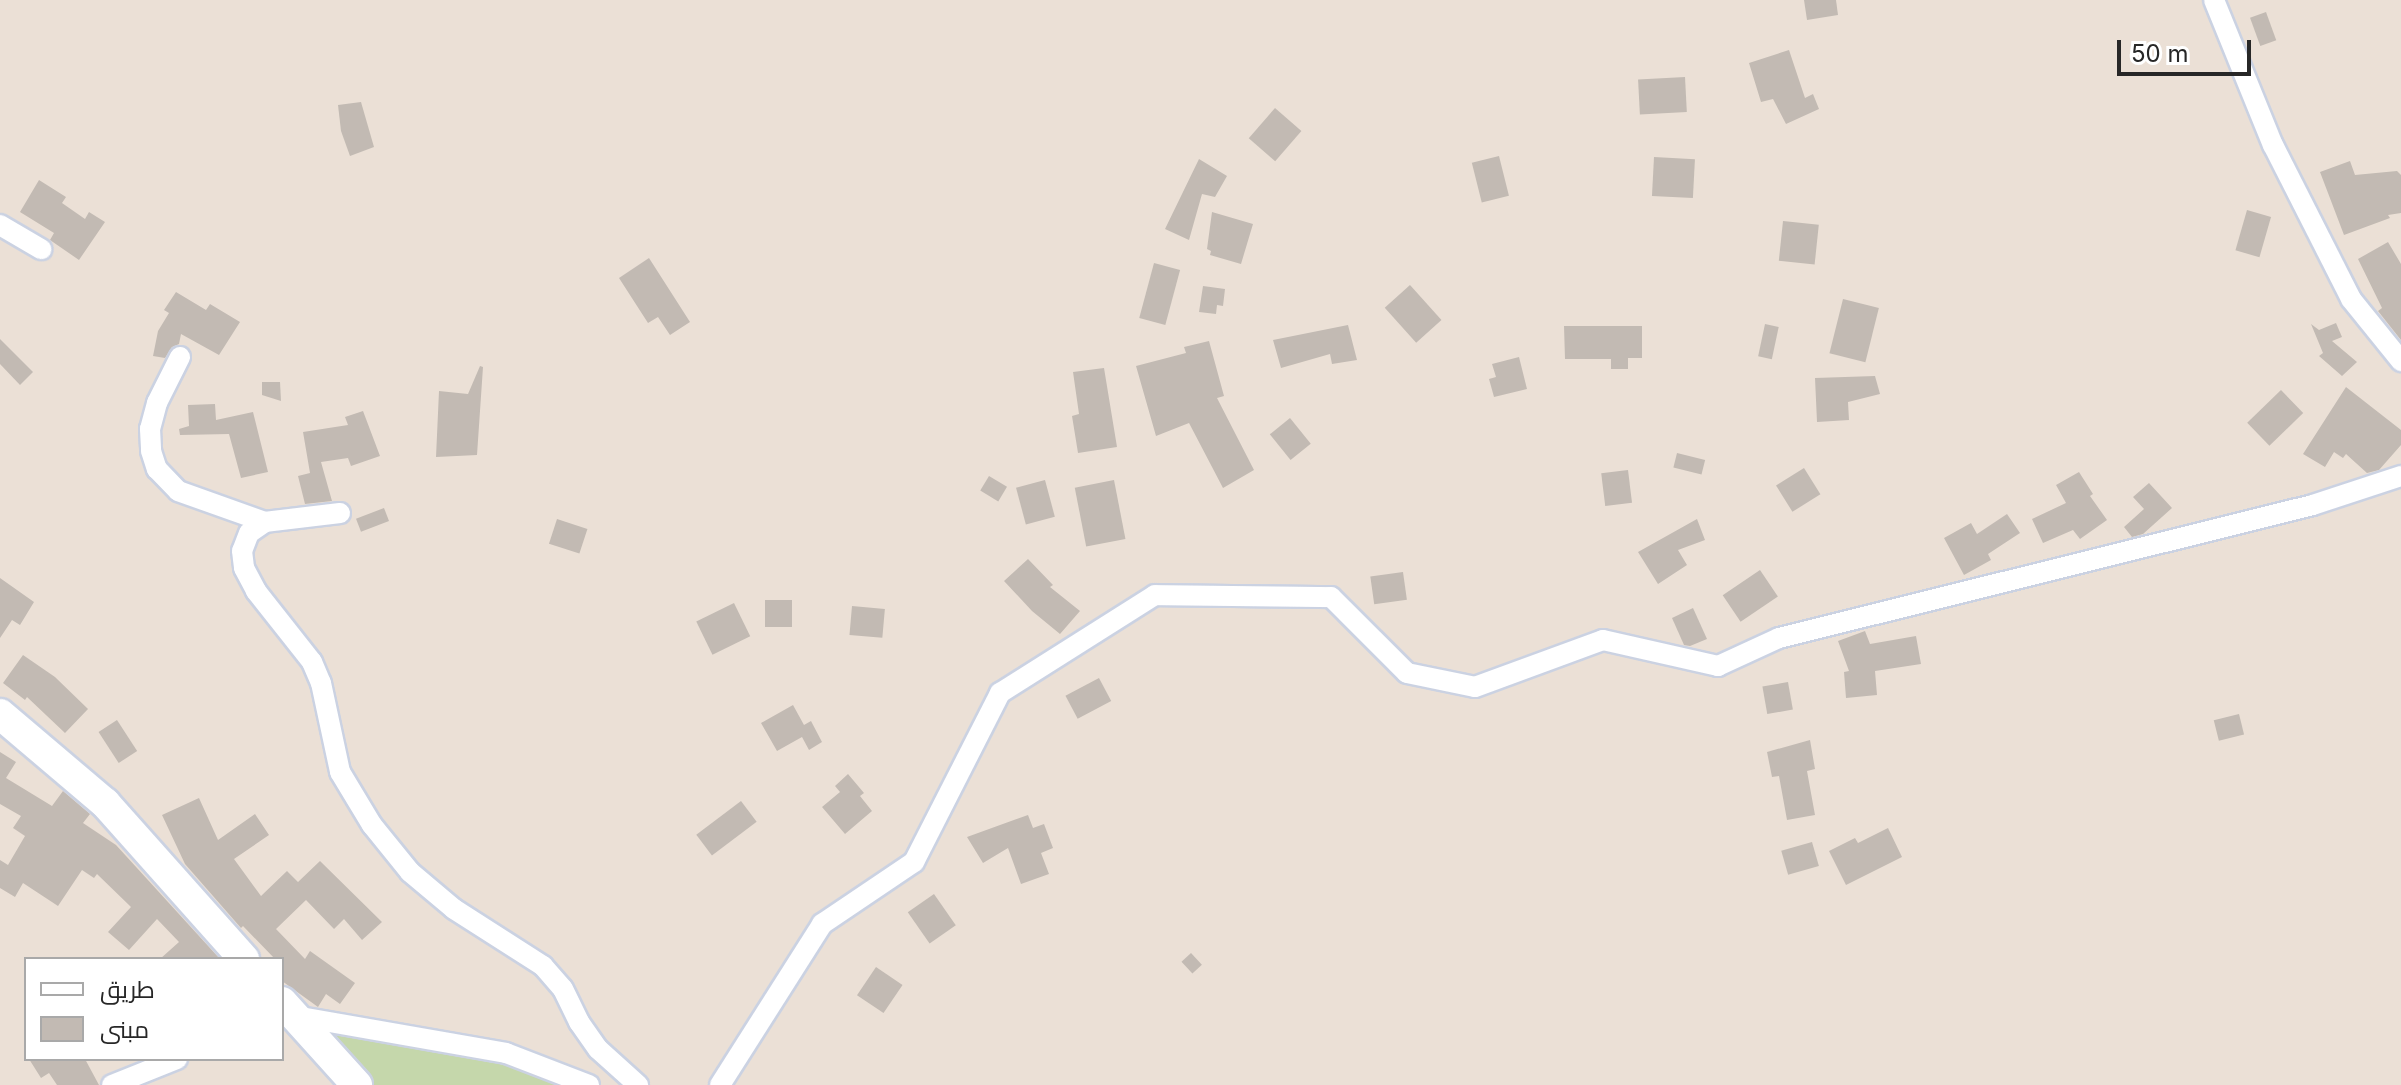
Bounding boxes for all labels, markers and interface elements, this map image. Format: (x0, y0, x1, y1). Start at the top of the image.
scale bar (2121, 24, 2255, 74)
text: 50 m (2131, 39, 2189, 68)
legend (24, 957, 284, 1061)
text: طريق (100, 975, 155, 1004)
text: مبنى (100, 1015, 149, 1044)

